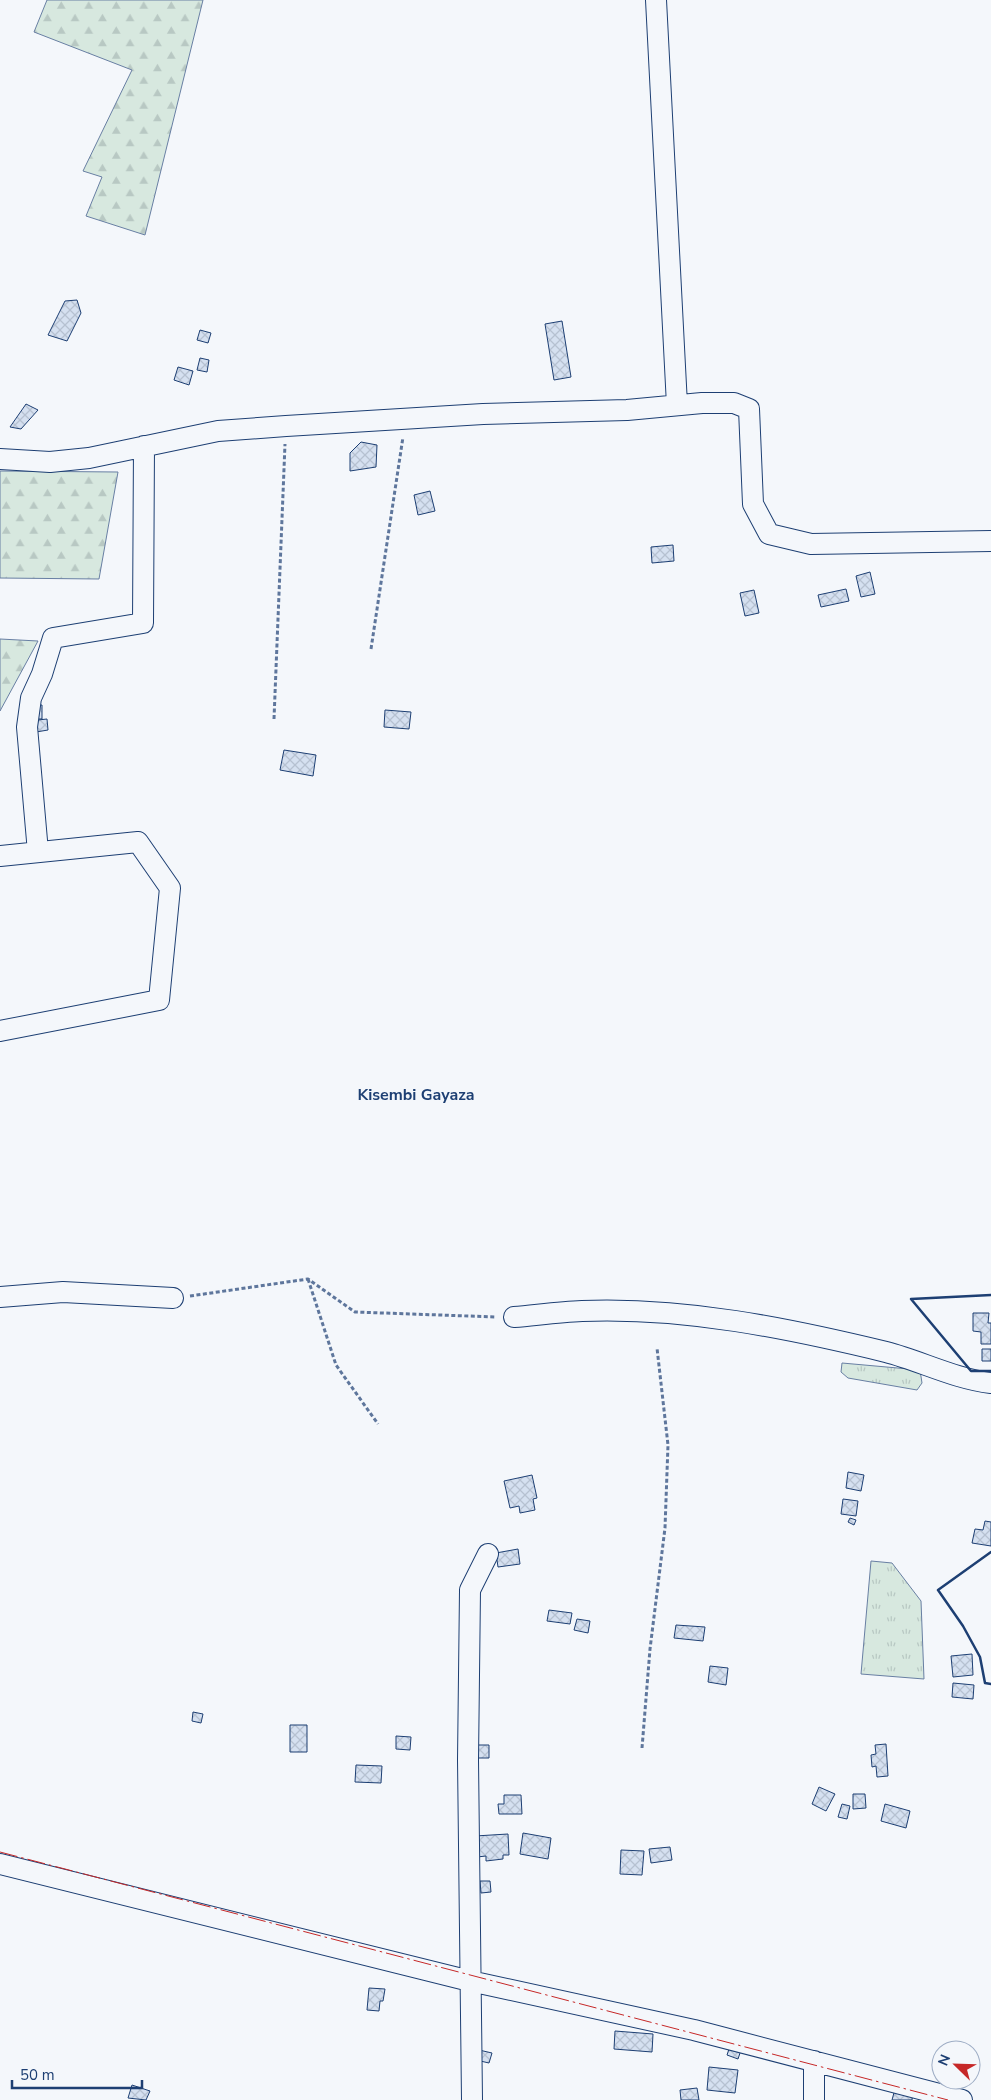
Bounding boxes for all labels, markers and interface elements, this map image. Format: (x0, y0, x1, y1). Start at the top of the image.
district label: Kisembi Gayaza (358, 1084, 474, 1106)
north arrow (931, 2040, 981, 2090)
text: N (934, 2052, 955, 2069)
scale bar (12, 2058, 142, 2090)
text: 50 m (20, 2065, 55, 2085)

